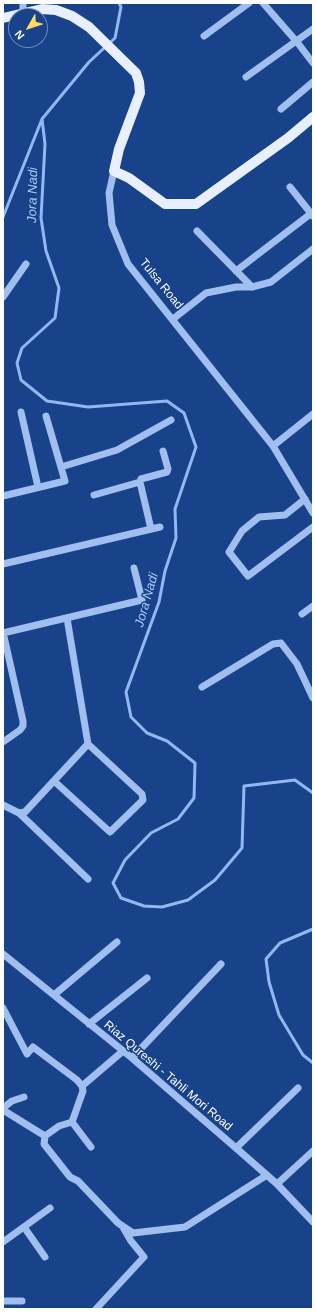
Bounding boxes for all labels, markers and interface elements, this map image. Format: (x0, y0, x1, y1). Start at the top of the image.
north arrow (8, 8, 48, 48)
text: N (12, 28, 27, 42)
water label: Jora Nadi (25, 167, 41, 223)
street label: Tulsa Road (136, 256, 186, 312)
water label: Jora Nadi (132, 571, 162, 629)
street label: Riaz Qureshi - Tahli Mori Road (101, 1018, 235, 1134)

